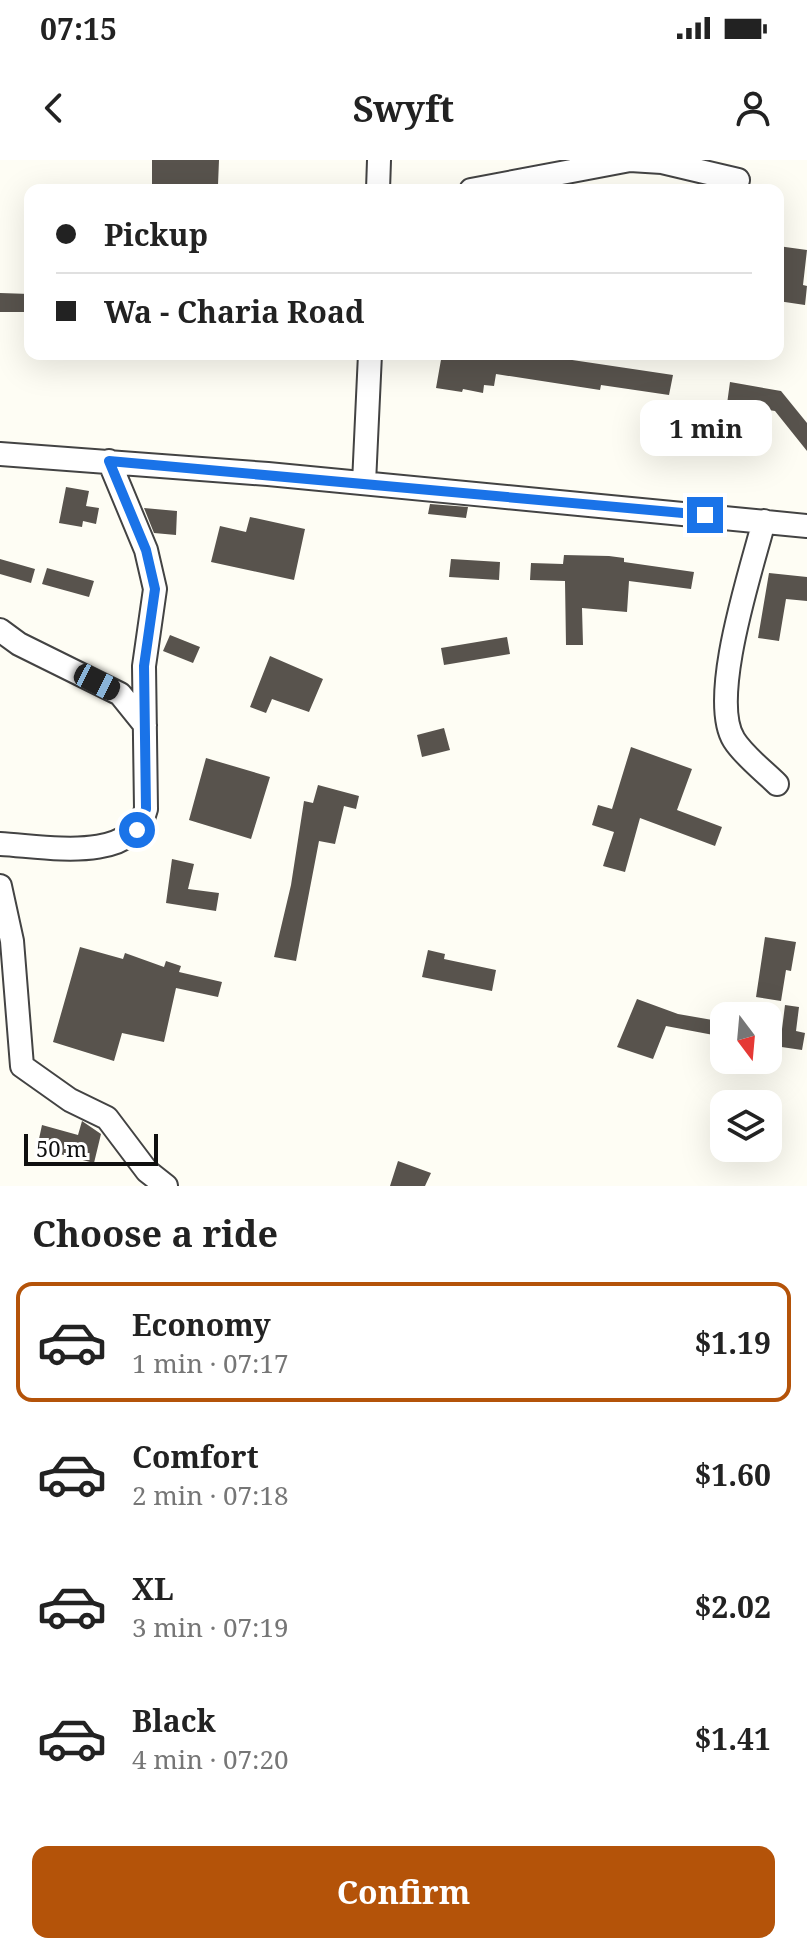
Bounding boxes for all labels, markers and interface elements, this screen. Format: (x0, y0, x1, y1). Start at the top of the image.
text: 07:15 (40, 8, 117, 49)
text: Swyft (353, 84, 454, 133)
icon: back (32, 86, 76, 130)
icon: person (731, 86, 775, 130)
text: Pickup (104, 214, 208, 255)
text: Wa - Charia Road (104, 291, 364, 332)
callout: 1 min (639, 399, 771, 455)
text: 1 min (669, 410, 743, 446)
route end (687, 497, 723, 533)
car (70, 660, 124, 704)
route start (119, 812, 155, 848)
north arrow (710, 1002, 782, 1074)
map controls (710, 1002, 782, 1162)
button: layers (710, 1090, 782, 1162)
scale bar (24, 1130, 158, 1166)
text: 50 m (36, 1133, 87, 1163)
text: Choose a ride (32, 1209, 278, 1258)
text: Economy (132, 1304, 271, 1345)
icon: car (36, 1306, 108, 1378)
text: $1.19 (694, 1322, 771, 1363)
text: 1 min · 07:17 (132, 1345, 289, 1381)
text: Comfort (132, 1436, 259, 1477)
icon: car (36, 1438, 108, 1510)
text: $1.60 (694, 1454, 771, 1495)
text: 2 min · 07:18 (132, 1477, 289, 1513)
text: XL (132, 1568, 174, 1609)
icon: car (36, 1570, 108, 1642)
text: $2.02 (694, 1586, 771, 1627)
text: 3 min · 07:19 (132, 1609, 289, 1645)
text: Black (132, 1700, 216, 1741)
icon: car (36, 1702, 108, 1774)
text: $1.41 (694, 1718, 771, 1759)
text: 4 min · 07:20 (132, 1741, 289, 1777)
button: Confirm (32, 1846, 775, 1938)

